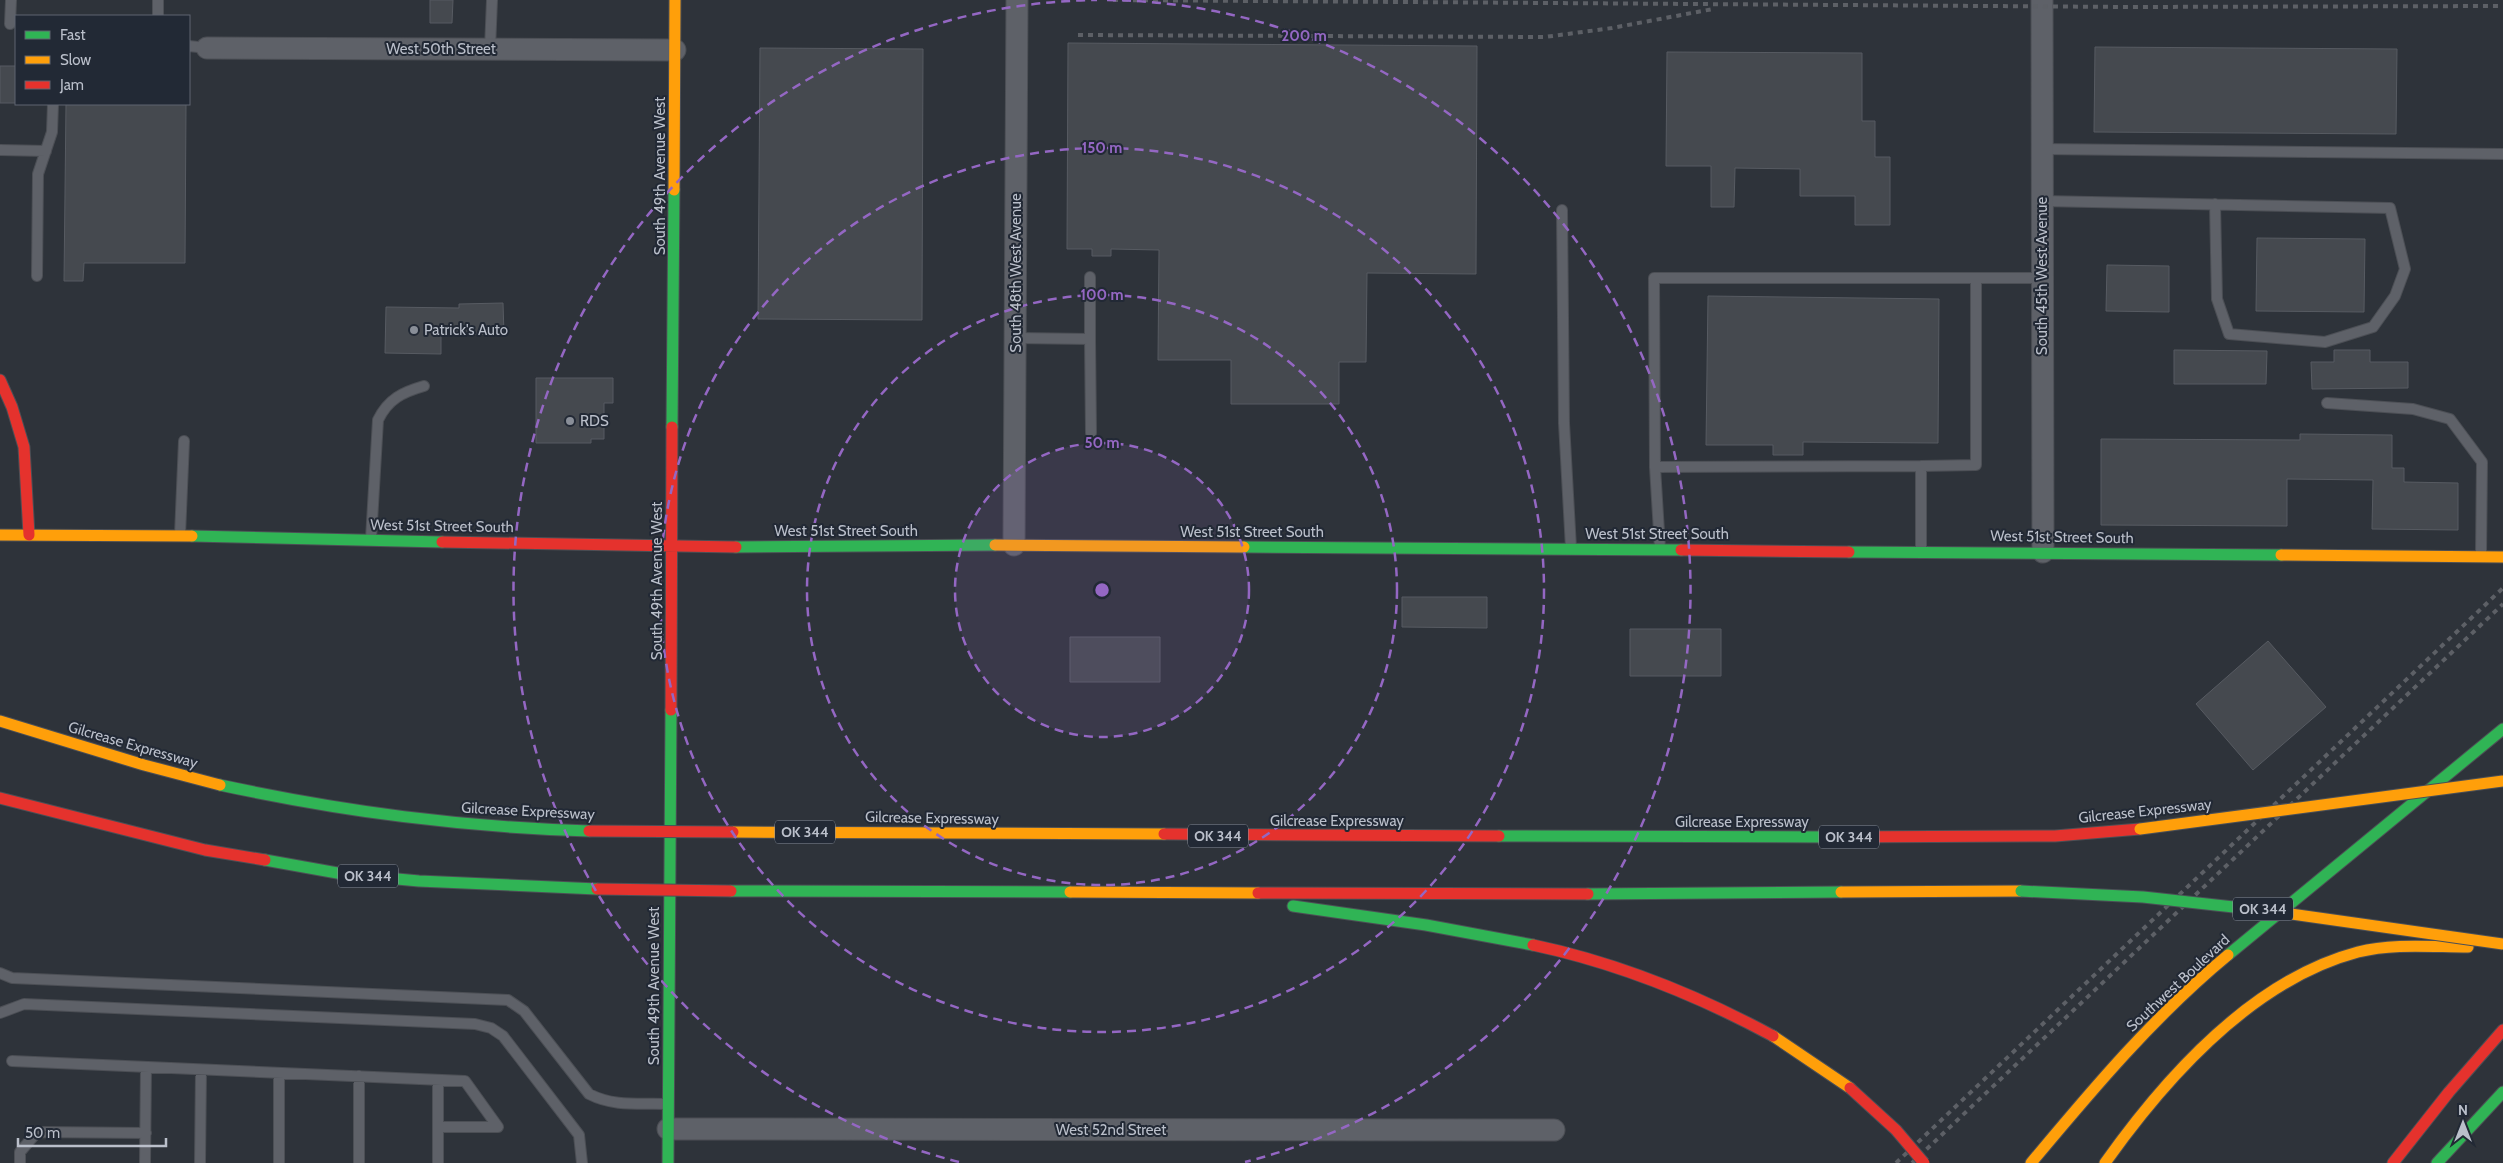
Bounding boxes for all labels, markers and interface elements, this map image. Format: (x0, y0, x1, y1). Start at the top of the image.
legend (15, 15, 190, 105)
text: Fast (60, 26, 85, 44)
text: 200 m (1281, 27, 1327, 45)
street label: West 50th Street (386, 40, 496, 58)
text: Slow (60, 51, 91, 69)
text: Jam (59, 76, 84, 94)
street label: South 49th Avenue West (651, 97, 669, 255)
text: 150 m (1082, 139, 1122, 157)
street label: South 48th West Avenue (1007, 193, 1025, 353)
street label: South 45th West Avenue (2033, 197, 2051, 355)
text: 100 m (1080, 286, 1124, 304)
place label: Patrick's Auto (424, 321, 508, 339)
marker: Patrick's Auto (408, 324, 420, 336)
place label: RDS (580, 412, 609, 430)
marker: RDS (564, 415, 576, 427)
text: 50 m (1084, 434, 1120, 452)
street label: South 49th Avenue West (648, 502, 666, 660)
street label: West 51st Street South (370, 516, 514, 536)
street label: West 51st Street South (774, 522, 918, 540)
street label: West 51st Street South (1180, 523, 1324, 541)
street label: West 51st Street South (1585, 525, 1729, 543)
street label: West 51st Street South (1990, 527, 2134, 547)
centre of rings (1093, 581, 1111, 599)
street label: Gilcrease Expressway (66, 718, 200, 772)
street label: Gilcrease Expressway (2077, 795, 2213, 827)
street label: Gilcrease Expressway (461, 799, 596, 824)
street label: Gilcrease Expressway (865, 808, 999, 828)
street label: Gilcrease Expressway (1270, 812, 1404, 830)
street label: Gilcrease Expressway (1675, 813, 1809, 831)
road number: OK 344 (775, 820, 835, 844)
road number: OK 344 (1188, 824, 1248, 848)
road number: OK 344 (1819, 826, 1879, 849)
road number: OK 344 (338, 864, 398, 888)
road number: OK 344 (2233, 898, 2293, 921)
street label: South 49th Avenue West (645, 907, 663, 1065)
street label: Southwest Boulevard (2123, 931, 2233, 1035)
north arrow (2438, 1098, 2488, 1148)
text: N (2458, 1101, 2468, 1119)
scale bar (18, 1116, 165, 1148)
street label: West 52nd Street (1056, 1121, 1166, 1139)
text: 50 m (25, 1124, 60, 1142)

